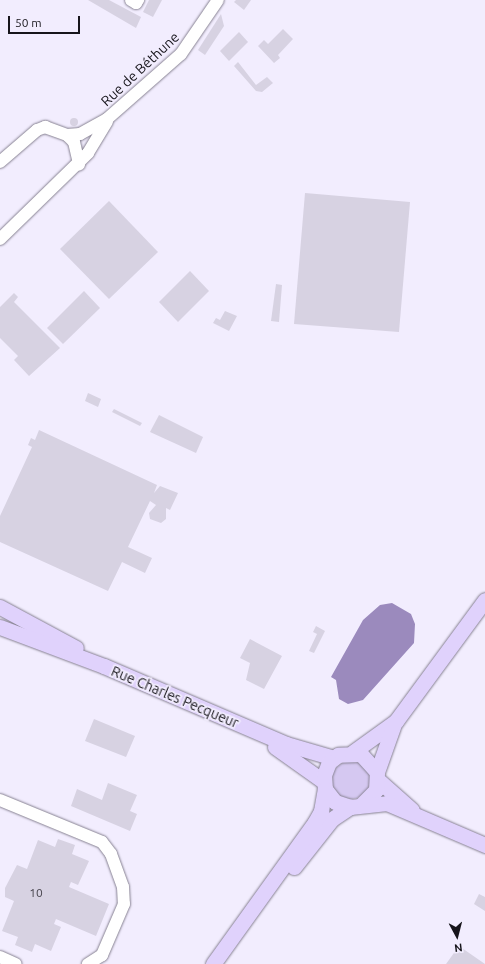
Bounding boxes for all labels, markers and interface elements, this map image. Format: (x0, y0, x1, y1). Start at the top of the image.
scale bar (10, 8, 82, 34)
text: 50 m (15, 16, 42, 29)
street label: Rue de Béthune (97, 29, 183, 109)
street label: Rue Charles Pecqueur (109, 663, 241, 731)
house number: 10 (29, 886, 43, 900)
north arrow (437, 916, 477, 956)
text: N (454, 941, 463, 954)

